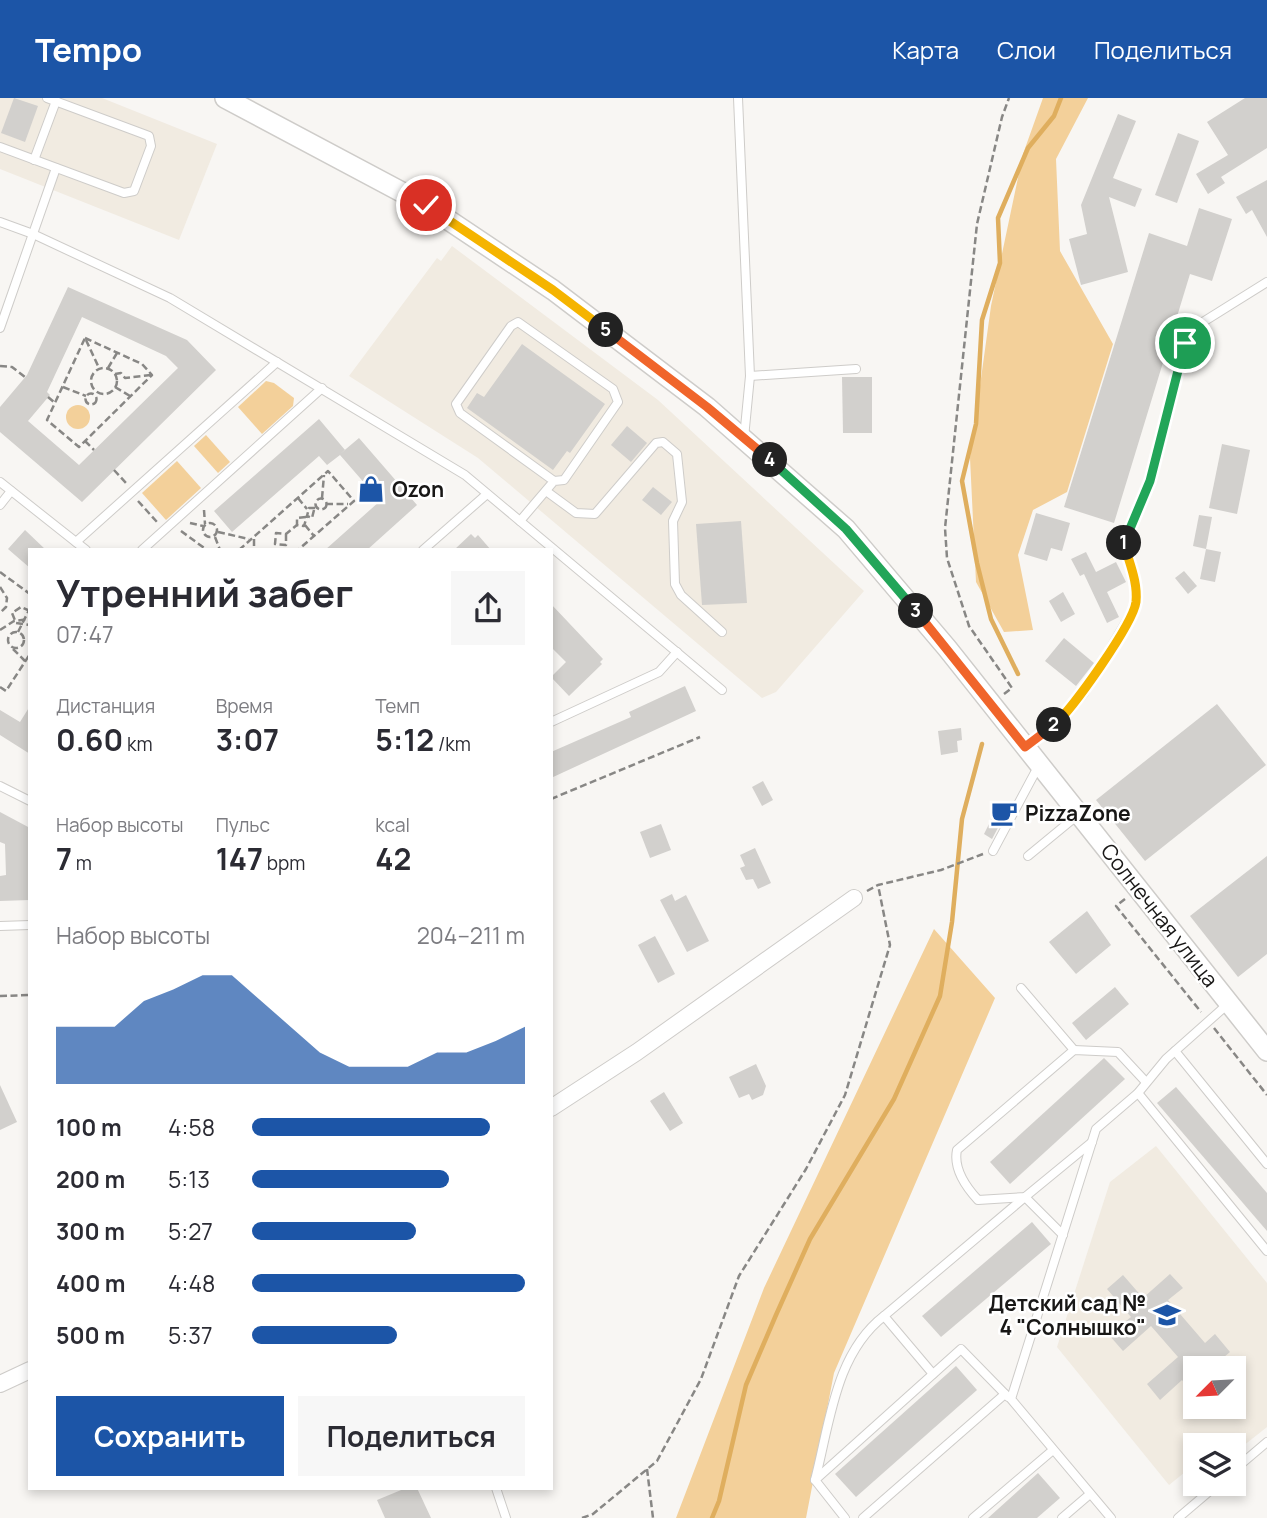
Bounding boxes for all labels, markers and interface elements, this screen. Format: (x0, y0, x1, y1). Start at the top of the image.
text: Tempo (35, 27, 142, 72)
text: Карта (892, 33, 959, 66)
text: Слои (997, 33, 1056, 66)
text: Поделиться (1094, 33, 1232, 66)
pin (396, 175, 456, 235)
icon: check (407, 186, 445, 224)
pin: 5 (588, 313, 624, 348)
pin (1155, 313, 1215, 373)
text: 5 (600, 316, 611, 342)
icon: arrive (1166, 324, 1204, 362)
pin: 4 (752, 442, 788, 478)
text: 4 (764, 446, 775, 472)
shop icon: Ozon (356, 474, 386, 504)
place label: Ozon (392, 475, 444, 503)
pin: 1 (1106, 526, 1142, 560)
text: 1 (1119, 529, 1128, 555)
text: Утренний забег (56, 566, 353, 618)
button: share (451, 571, 525, 645)
pin: 3 (898, 594, 934, 628)
text: 3 (910, 597, 921, 623)
text: 07:47 (56, 618, 114, 650)
text: Дистанция (56, 693, 155, 719)
text: Время (216, 693, 273, 719)
text: Темп (375, 693, 420, 719)
pin: 2 (1036, 708, 1072, 742)
text: 2 (1048, 711, 1059, 737)
text: 0.60 (56, 719, 123, 760)
text: 3:07 (216, 719, 279, 760)
text: 5:12 (375, 719, 434, 760)
text: km (123, 731, 153, 757)
text: /km (434, 731, 471, 757)
cafe icon: PizzaZone (989, 798, 1019, 828)
place label: PizzaZone (1025, 799, 1131, 827)
text: Набор высоты (56, 812, 183, 838)
text: Пульс (216, 812, 270, 838)
text: kcal (375, 812, 410, 838)
street label: Солнечная улица (1095, 837, 1225, 993)
text: 7 (56, 838, 72, 879)
text: 147 (216, 838, 263, 879)
text: 42 (375, 838, 411, 879)
text: m (72, 850, 92, 876)
text: bpm (263, 850, 305, 876)
text: Набор высоты (56, 919, 210, 951)
text: 204–211 m (417, 919, 525, 951)
text: 100 m (56, 1111, 122, 1143)
text: 4:58 (168, 1111, 215, 1143)
text: 200 m (56, 1163, 125, 1195)
text: 5:13 (168, 1163, 210, 1195)
text: 300 m (56, 1215, 125, 1247)
text: 5:27 (168, 1215, 213, 1247)
text: 400 m (56, 1267, 126, 1299)
text: 4:48 (168, 1267, 215, 1299)
place label: Детский сад № 4 "Солнышко" (989, 1289, 1146, 1341)
school or university icon: Детский сад № 4 "Солнышко" (1152, 1300, 1182, 1330)
text: 500 m (56, 1319, 125, 1351)
text: 5:37 (168, 1319, 212, 1351)
north arrow (1183, 1356, 1246, 1419)
map controls (1183, 1356, 1246, 1496)
button: Сохранить (56, 1396, 284, 1476)
button: Поделиться (298, 1396, 525, 1476)
button: layers (1183, 1433, 1246, 1496)

